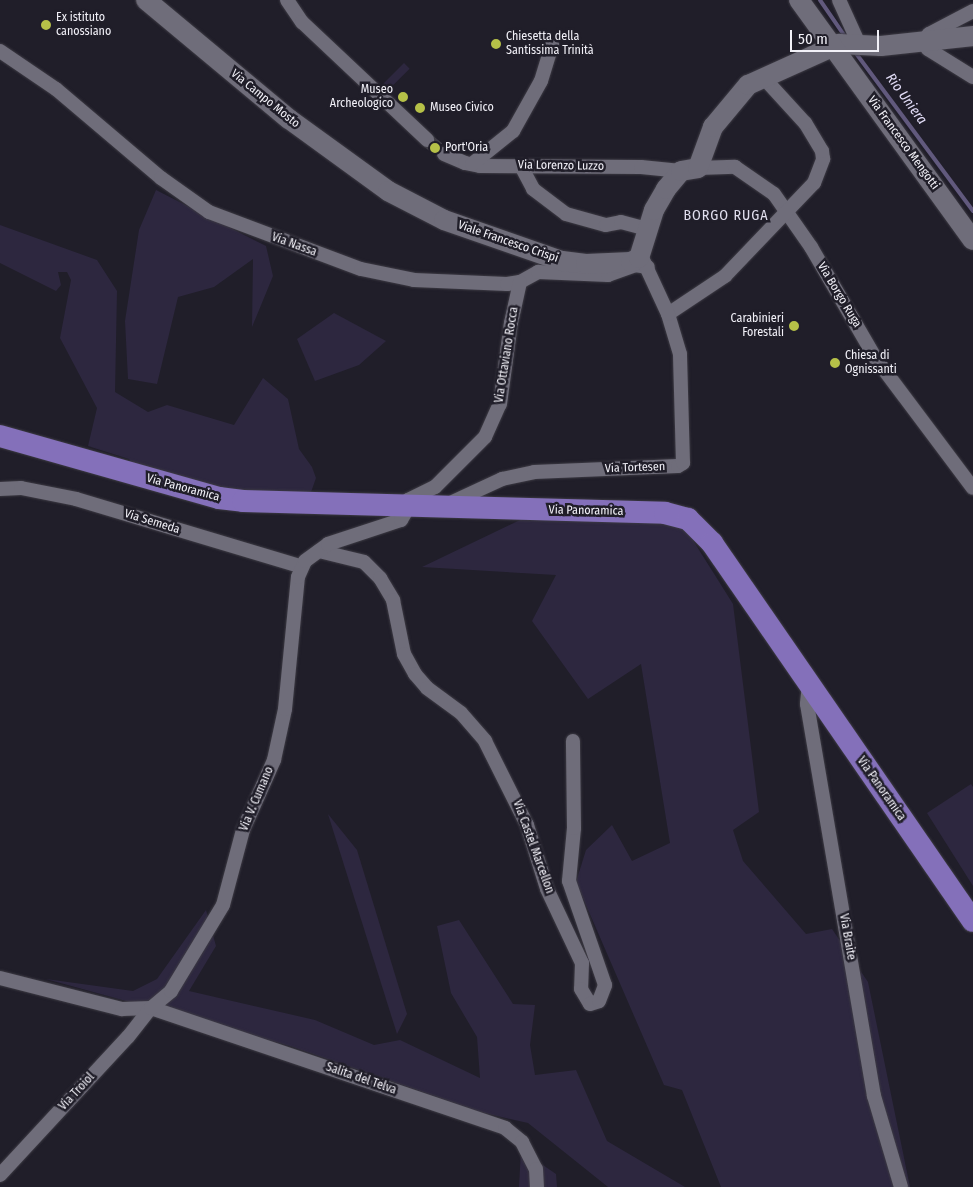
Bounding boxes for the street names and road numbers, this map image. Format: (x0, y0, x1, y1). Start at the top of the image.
street label: Via Campo Mosto (228, 67, 302, 131)
street label: Via Francesco Mengotti (864, 93, 942, 193)
street label: Via Lorenzo Luzzo (518, 158, 604, 174)
street label: Viale Francesco Crispi (456, 218, 560, 266)
street label: Via Nassa (270, 230, 318, 260)
street label: Via Borgo Ruga (814, 260, 864, 330)
street label: Via Ottaviano Rocca (492, 306, 522, 404)
street label: Via Tortesen (605, 460, 665, 476)
street label: Via Panoramica (145, 471, 221, 505)
street label: Via Panoramica (548, 503, 624, 519)
street label: Via Semeda (123, 507, 181, 537)
street label: Via Panoramica (854, 754, 908, 824)
street label: Via V. Cumano (237, 765, 277, 833)
street label: Via Castel Marcellon (509, 798, 557, 896)
street label: Via Braite (836, 913, 858, 961)
street label: Salita del Telva (324, 1060, 398, 1098)
street label: Via Troiol (56, 1070, 98, 1114)

